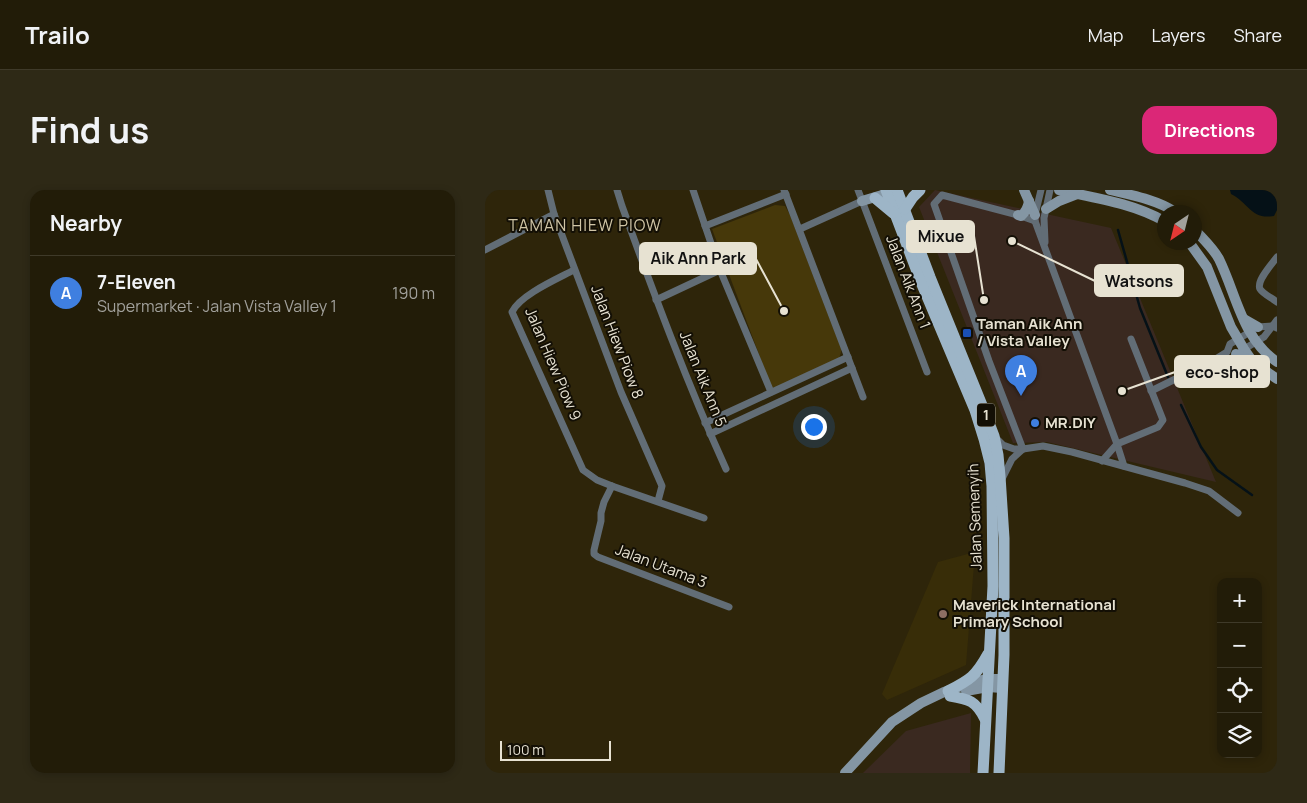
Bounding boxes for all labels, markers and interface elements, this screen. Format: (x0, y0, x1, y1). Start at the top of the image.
text: Trailo (25, 18, 90, 51)
text: Map (1088, 23, 1123, 47)
text: Layers (1151, 23, 1205, 47)
text: Share (1233, 23, 1282, 47)
text: Find us (30, 106, 149, 154)
button: Directions (1142, 106, 1277, 154)
north arrow (1157, 205, 1202, 250)
text: Nearby (50, 209, 122, 237)
district label: TAMAN HIEW PIOW (508, 214, 662, 236)
callout: Mixue (907, 221, 974, 252)
text: Mixue (918, 225, 965, 247)
street label: Jalan Aik Ann 1 (881, 232, 936, 332)
callout: Aik Ann Park (640, 243, 756, 274)
text: Aik Ann Park (650, 247, 746, 269)
callout: Watsons (1095, 265, 1183, 296)
text: 7-Eleven (97, 269, 176, 295)
text: Watsons (1105, 270, 1173, 292)
text: A (61, 282, 71, 304)
text: 190 m (392, 282, 435, 304)
street label: Jalan Hiew Piow 8 (586, 282, 649, 402)
text: Supermarket · Jalan Vista Valley 1 (97, 295, 337, 317)
street label: Jalan Hiew Piow 9 (520, 304, 587, 423)
place label: Taman Aik Ann / Vista Valley (977, 313, 1082, 351)
marker: Taman Aik Ann / Vista Valley (961, 327, 973, 339)
street label: Jalan Aik Ann 5 (675, 328, 732, 430)
pin: A (1005, 355, 1037, 396)
callout: eco-shop (1175, 356, 1269, 387)
text: eco-shop (1185, 361, 1259, 383)
road number: 1 (977, 404, 995, 426)
place label: MR.DIY (1045, 412, 1096, 433)
your location (801, 414, 827, 440)
marker: MR.DIY (1029, 417, 1041, 429)
street label: Jalan Semenyih (962, 463, 987, 571)
street label: Jalan Utama 3 (612, 538, 710, 593)
map controls (1217, 578, 1262, 758)
button: + (1217, 578, 1262, 623)
place label: Maverick International Primary School (953, 594, 1116, 632)
marker: Maverick International Primary School (937, 608, 949, 620)
button: − (1217, 623, 1262, 668)
button: locate (1217, 668, 1262, 713)
button: layers (1217, 713, 1262, 758)
scale bar (500, 738, 611, 761)
text: 100 m (507, 740, 544, 759)

